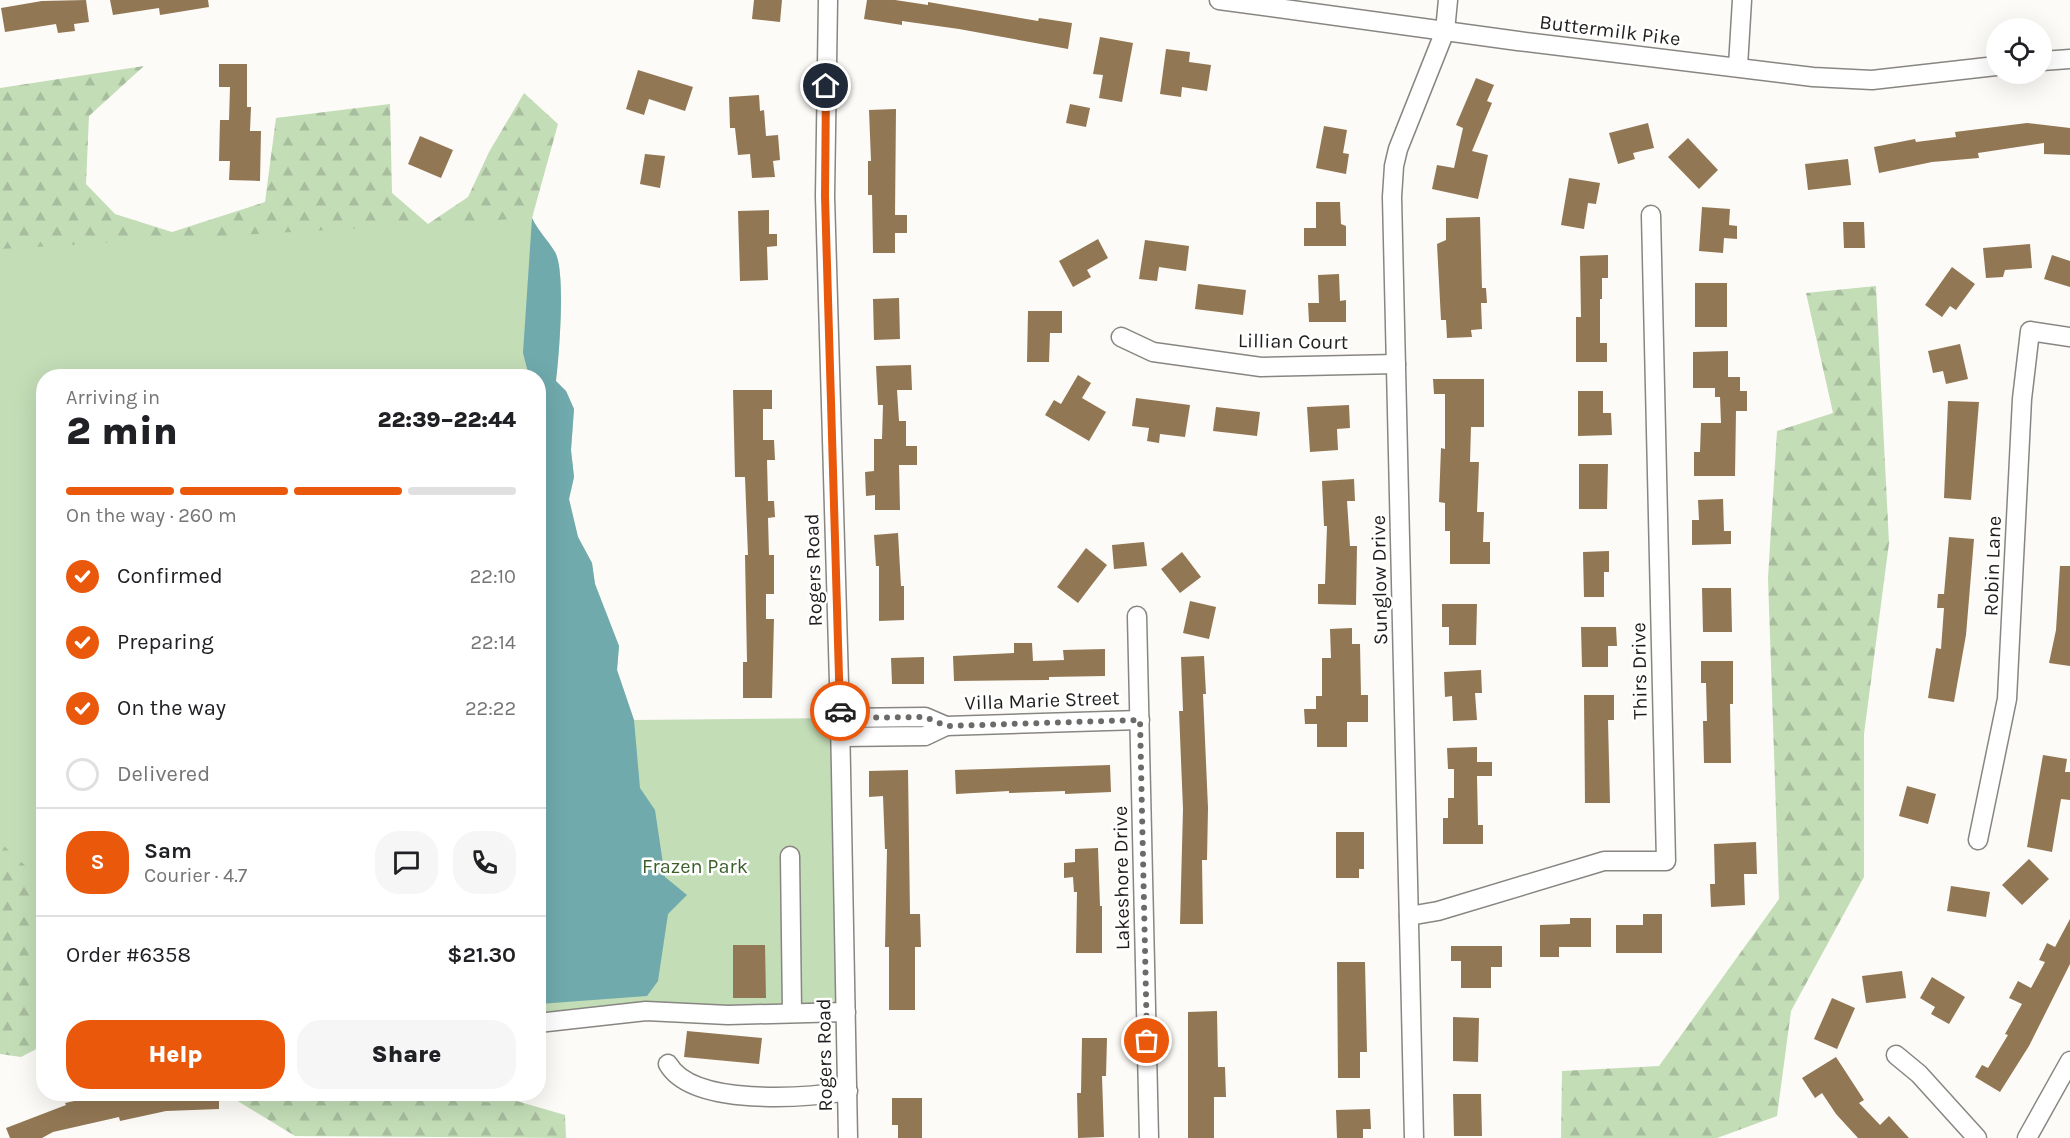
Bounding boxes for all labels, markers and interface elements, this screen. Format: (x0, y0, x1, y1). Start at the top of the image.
street label: Buttermilk Pike (1538, 10, 1682, 51)
map controls (1986, 18, 2052, 84)
button: locate (1986, 18, 2052, 84)
pin (800, 60, 851, 111)
icon: home (809, 69, 842, 102)
street label: Lillian Court (1238, 329, 1349, 354)
text: Arriving in (66, 386, 160, 409)
text: 22:39–22:44 (378, 407, 516, 433)
text: 2 min (66, 408, 178, 454)
text: On the way · 260 m (66, 504, 237, 527)
street label: Rogers Road (800, 513, 827, 627)
street label: Sunglow Drive (1367, 515, 1392, 645)
street label: Robin Lane (1979, 515, 2006, 617)
icon: check (66, 560, 99, 593)
text: Confirmed (117, 563, 223, 589)
text: 22:10 (470, 565, 516, 588)
street label: Thirs Drive (1627, 622, 1652, 720)
icon: check (66, 626, 99, 659)
text: Preparing (117, 629, 214, 655)
text: 22:14 (470, 631, 516, 654)
courier (810, 681, 870, 741)
street label: Villa Marie Street (964, 686, 1120, 715)
icon: check (66, 692, 99, 725)
text: On the way (117, 695, 226, 721)
icon: car (824, 695, 857, 728)
text: 22:22 (465, 697, 516, 720)
text: Delivered (117, 761, 210, 787)
street label: Lakeshore Drive (1109, 806, 1134, 950)
button: chat (375, 831, 438, 894)
button: phone (453, 831, 516, 894)
text: Sam (144, 838, 192, 864)
text: S (90, 849, 105, 875)
park label: Frazen Park (642, 855, 748, 878)
text: Courier · 4.7 (144, 864, 247, 887)
text: Order #6358 (66, 942, 191, 968)
text: $21.30 (447, 942, 516, 968)
street label: Rogers Road (812, 998, 837, 1112)
pin (1121, 1015, 1172, 1066)
button: Help (66, 1020, 285, 1089)
button: Share (297, 1020, 516, 1089)
icon: bag (1130, 1024, 1163, 1057)

